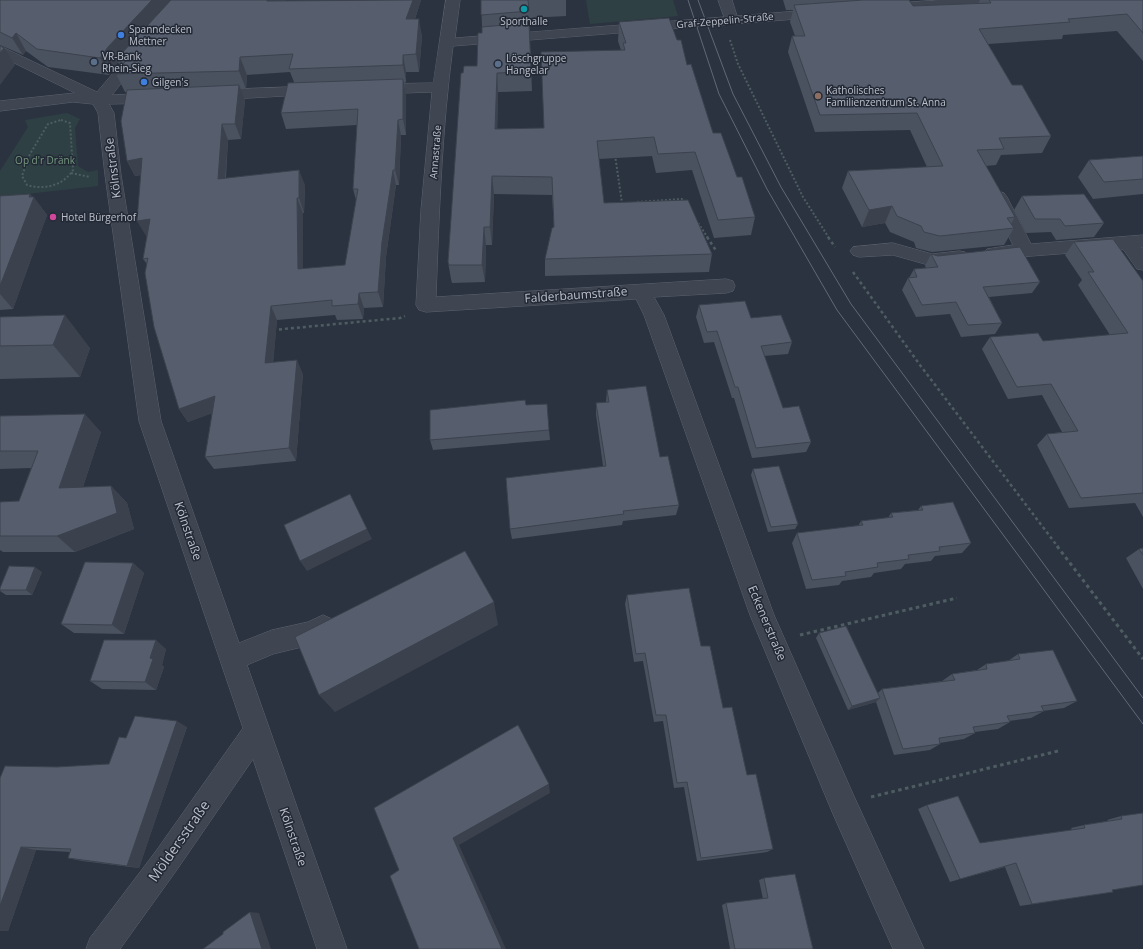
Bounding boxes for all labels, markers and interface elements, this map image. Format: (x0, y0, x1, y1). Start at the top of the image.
marker: Sporthalle (519, 4, 529, 14)
street label: Graf-Zeppelin-Straße (676, 9, 775, 31)
place label: Sporthalle (500, 14, 548, 28)
place label: Spanndecken Mettner (129, 22, 192, 48)
marker: Spanndecken Mettner (116, 30, 126, 40)
place label: VR-Bank Rhein-Sieg (102, 49, 151, 75)
place label: Löschgruppe Hangelar (506, 51, 567, 77)
marker: VR-Bank Rhein-Sieg (89, 57, 99, 67)
marker: Löschgruppe Hangelar (493, 59, 503, 69)
place label: Gilgen's (152, 75, 189, 89)
marker: Gilgen's (139, 77, 149, 87)
place label: Katholisches Familienzentrum St. Anna (826, 83, 946, 109)
marker: Katholisches Familienzentrum St. Anna (813, 91, 823, 101)
street label: Annastraße (426, 124, 444, 179)
street label: Kölnstraße (100, 137, 125, 199)
park label: Op d'r Dränk (15, 153, 76, 167)
place label: Hotel Bürgerhof (61, 210, 137, 224)
marker: Hotel Bürgerhof (48, 212, 58, 222)
street label: Falderbaumstraße (524, 282, 628, 307)
street label: Kölnstraße (171, 499, 206, 563)
street label: Eckenerstraße (744, 583, 791, 663)
street label: Möldersstraße (144, 796, 214, 885)
street label: Kölnstraße (276, 805, 311, 869)

